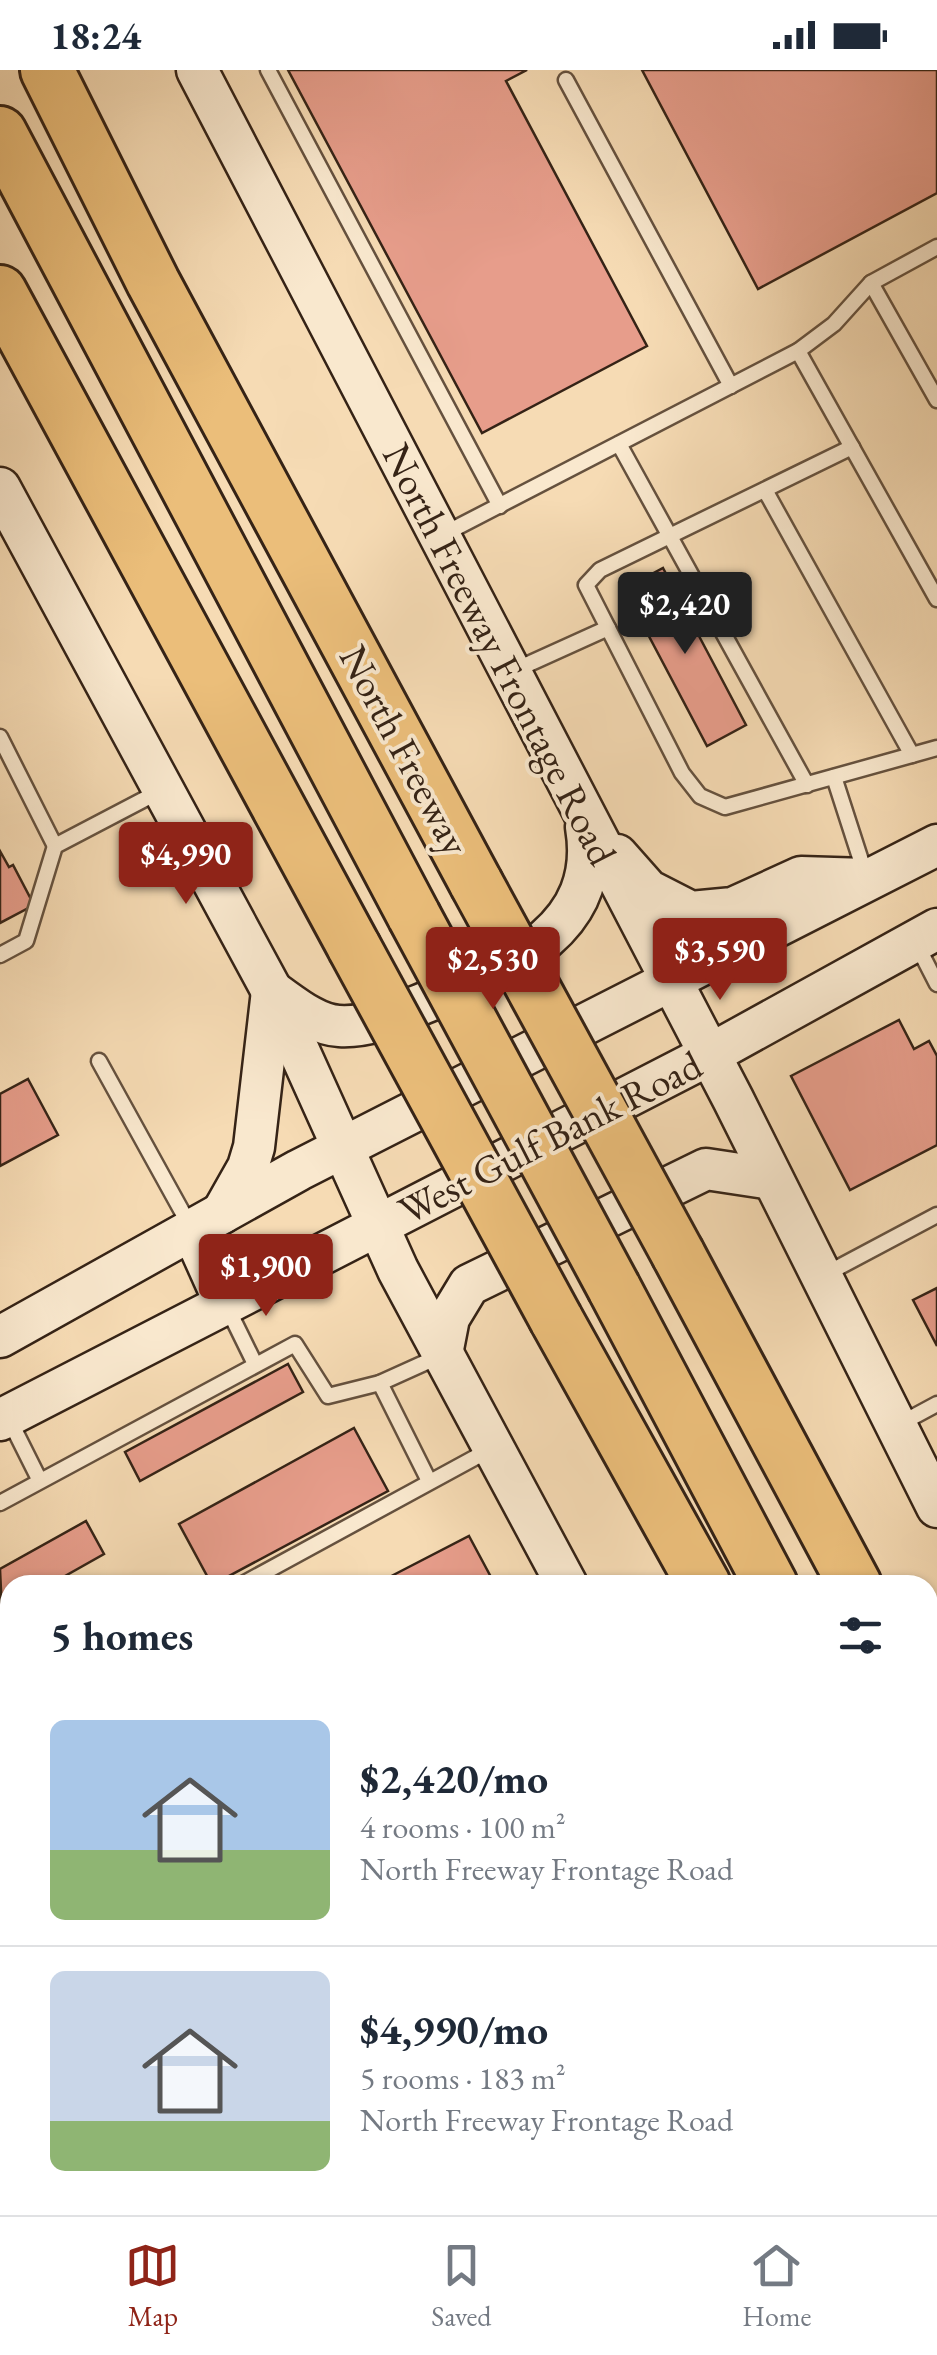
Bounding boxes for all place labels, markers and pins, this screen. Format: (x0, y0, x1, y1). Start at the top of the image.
pin: $2,420 (604, 572, 766, 657)
pin: $4,990 (105, 822, 267, 907)
pin: $3,590 (639, 918, 801, 1003)
pin: $2,530 (412, 927, 574, 1012)
pin: $1,900 (185, 1234, 347, 1319)

